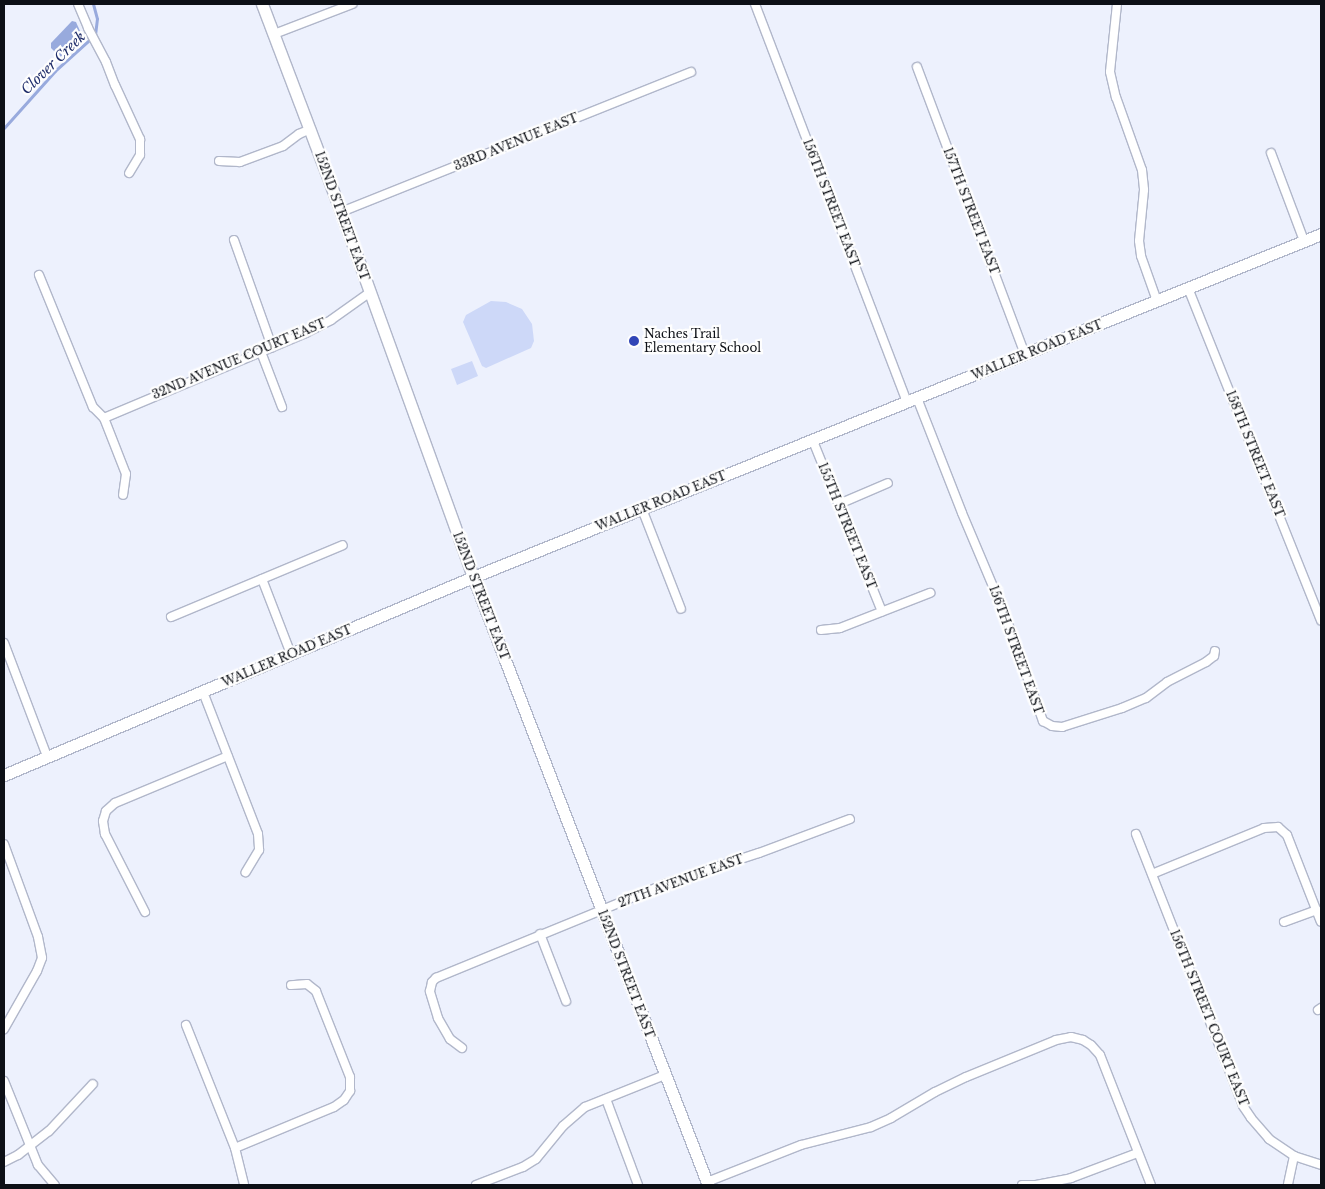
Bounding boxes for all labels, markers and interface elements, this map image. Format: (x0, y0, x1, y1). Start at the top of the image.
water label: Clover Creek (17, 28, 89, 98)
street label: 33RD AVENUE EAST (451, 110, 581, 174)
street label: 156TH STREET EAST (800, 137, 862, 269)
street label: 157TH STREET EAST (940, 145, 1002, 277)
street label: 152ND STREET EAST (312, 149, 372, 283)
street label: 32ND AVENUE COURT EAST (150, 316, 328, 402)
street label: WALLER ROAD EAST (969, 317, 1105, 383)
place label: Naches Trail Elementary School (644, 327, 762, 355)
marker: Naches Trail Elementary School (628, 335, 640, 347)
street label: 158TH STREET EAST (1223, 388, 1287, 520)
street label: 155TH STREET EAST (815, 460, 879, 592)
street label: WALLER ROAD EAST (593, 468, 729, 534)
street label: 152ND STREET EAST (450, 529, 512, 663)
street label: 156TH STREET EAST (986, 583, 1046, 717)
street label: WALLER ROAD EAST (220, 622, 354, 690)
street label: 27TH AVENUE EAST (616, 851, 746, 911)
street label: 152ND STREET EAST (595, 907, 657, 1041)
street label: 156TH STREET COURT EAST (1167, 927, 1251, 1109)

